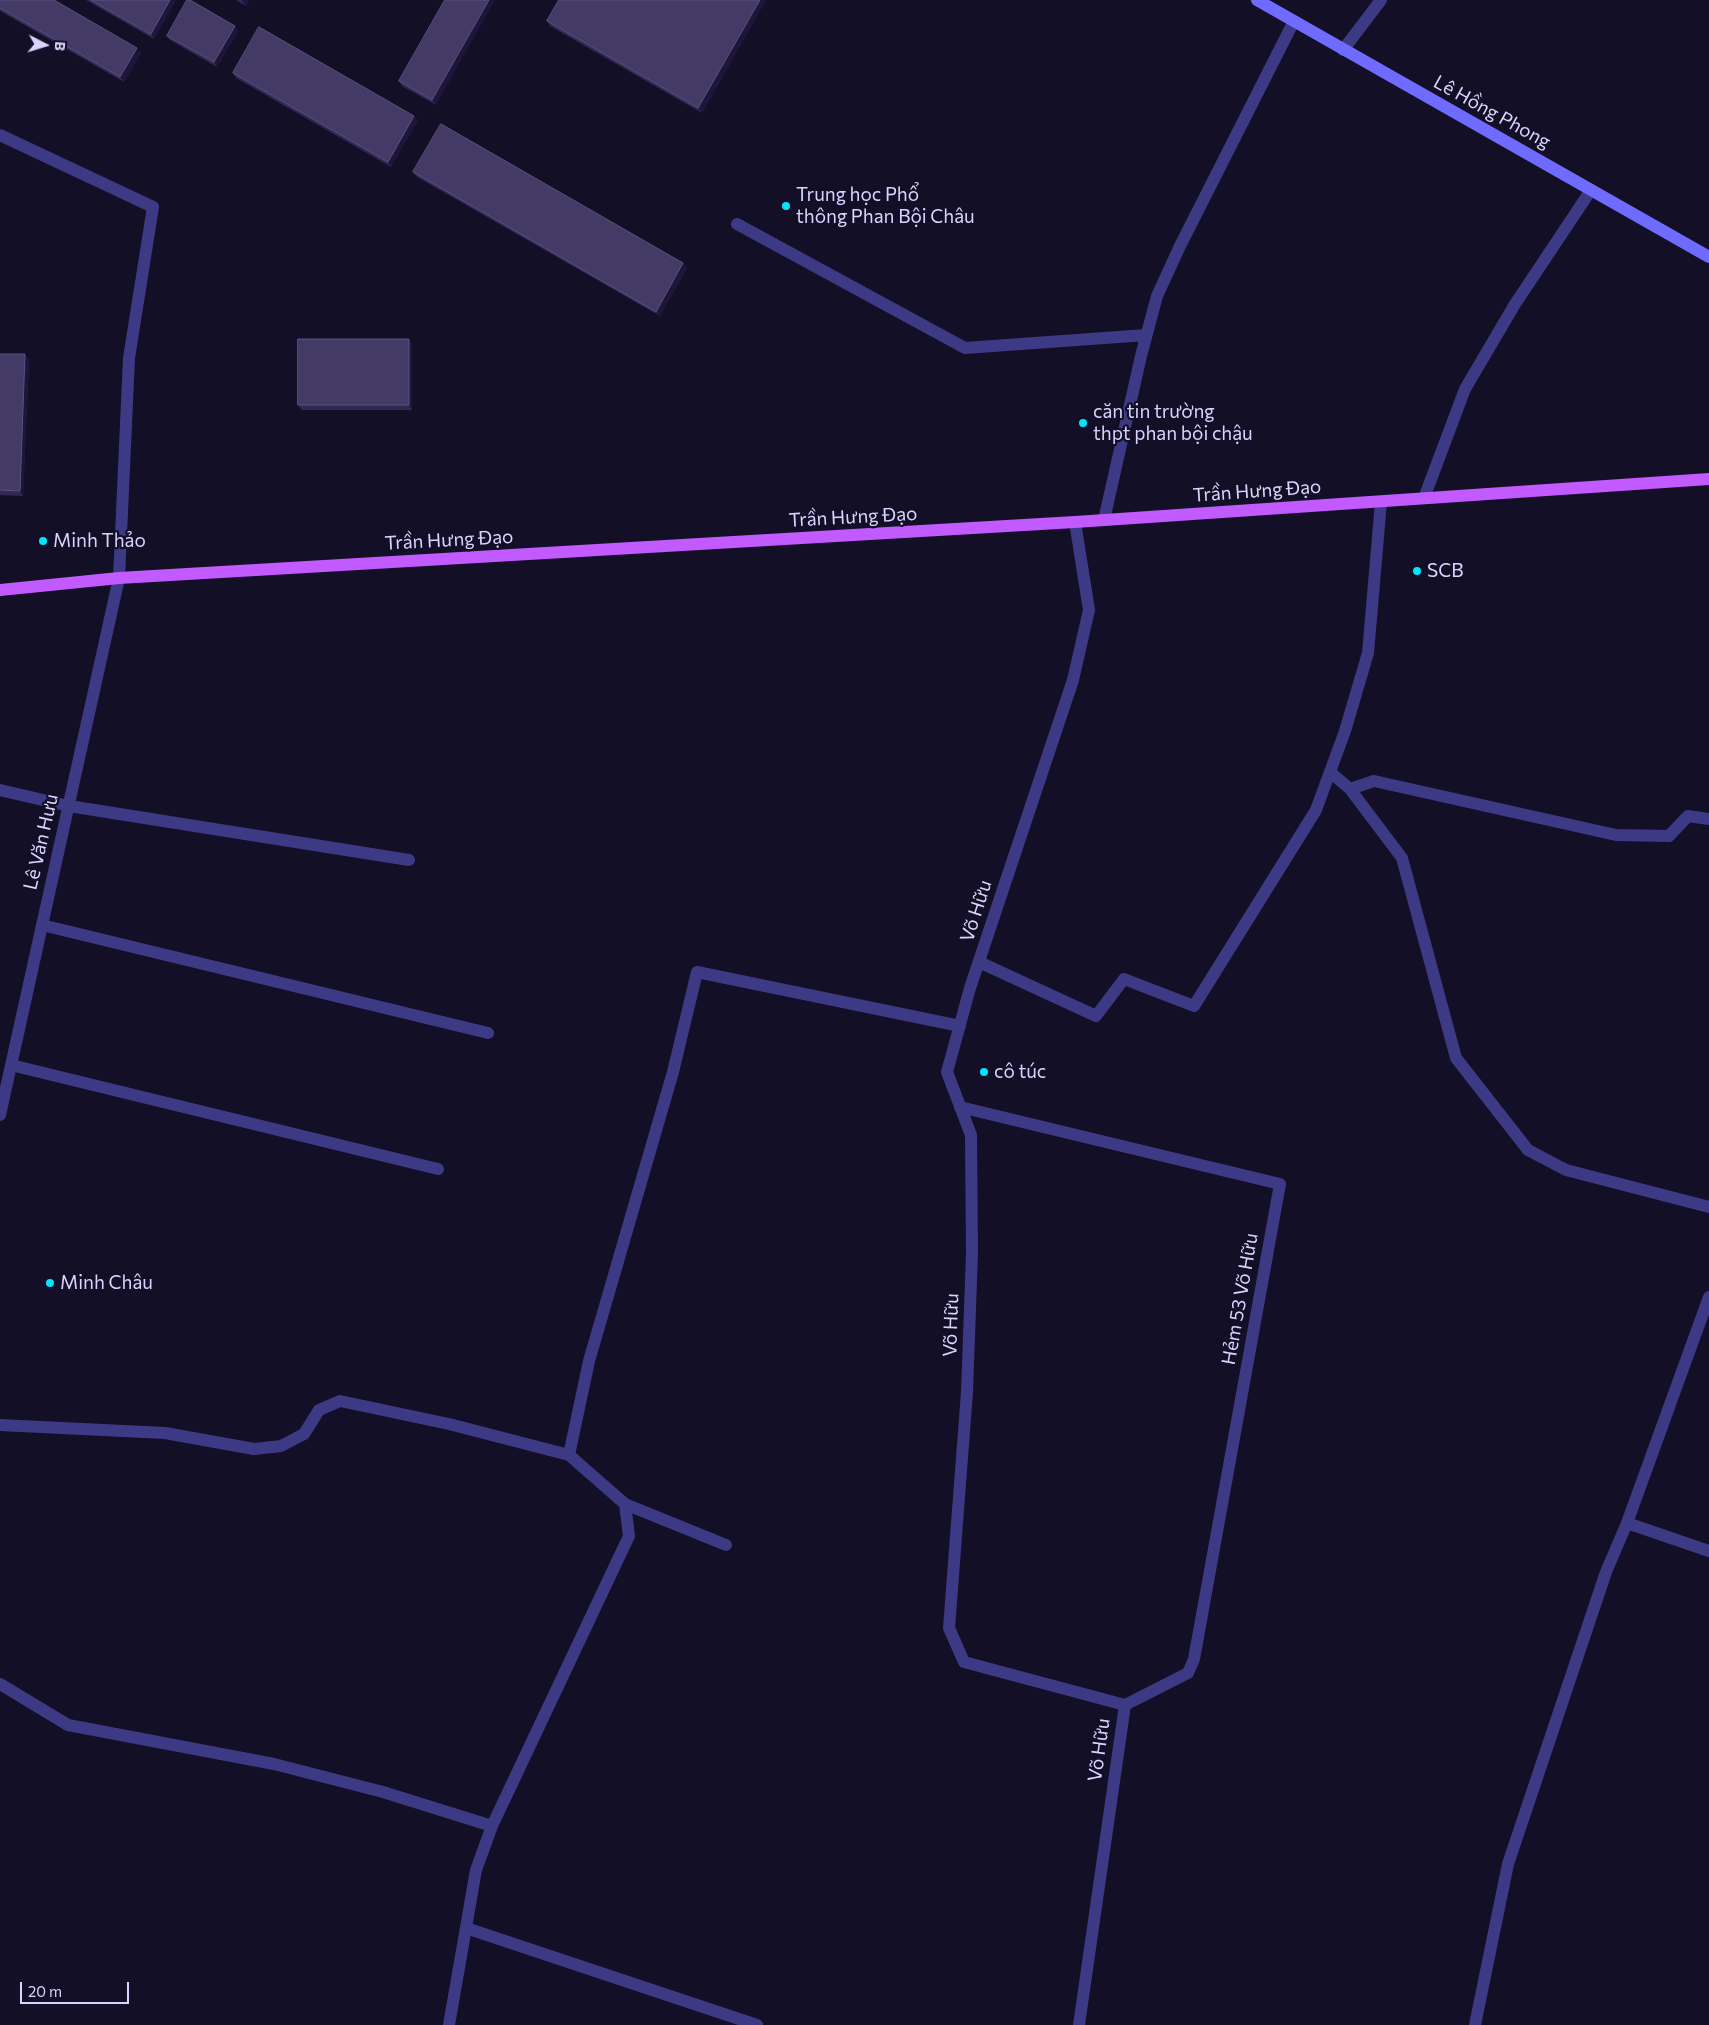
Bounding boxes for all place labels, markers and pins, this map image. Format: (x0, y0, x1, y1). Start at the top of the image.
place label: Trung học Phổ thông Phan Bội Châu (796, 184, 975, 228)
marker: Trung học Phổ thông Phan Bội Châu (780, 200, 792, 212)
place label: căn tin trường thpt phan bội chậu (1093, 401, 1253, 445)
marker: căn tin trường thpt phan bội chậu (1077, 417, 1089, 429)
place label: Minh Thảo (53, 530, 146, 552)
marker: Minh Thảo (37, 535, 49, 547)
place label: SCB (1427, 560, 1463, 582)
marker: SCB (1411, 565, 1423, 577)
place label: cô túc (994, 1061, 1046, 1083)
marker: cô túc (978, 1066, 990, 1078)
place label: Minh Châu (60, 1272, 153, 1294)
marker: Minh Châu (44, 1277, 56, 1289)

